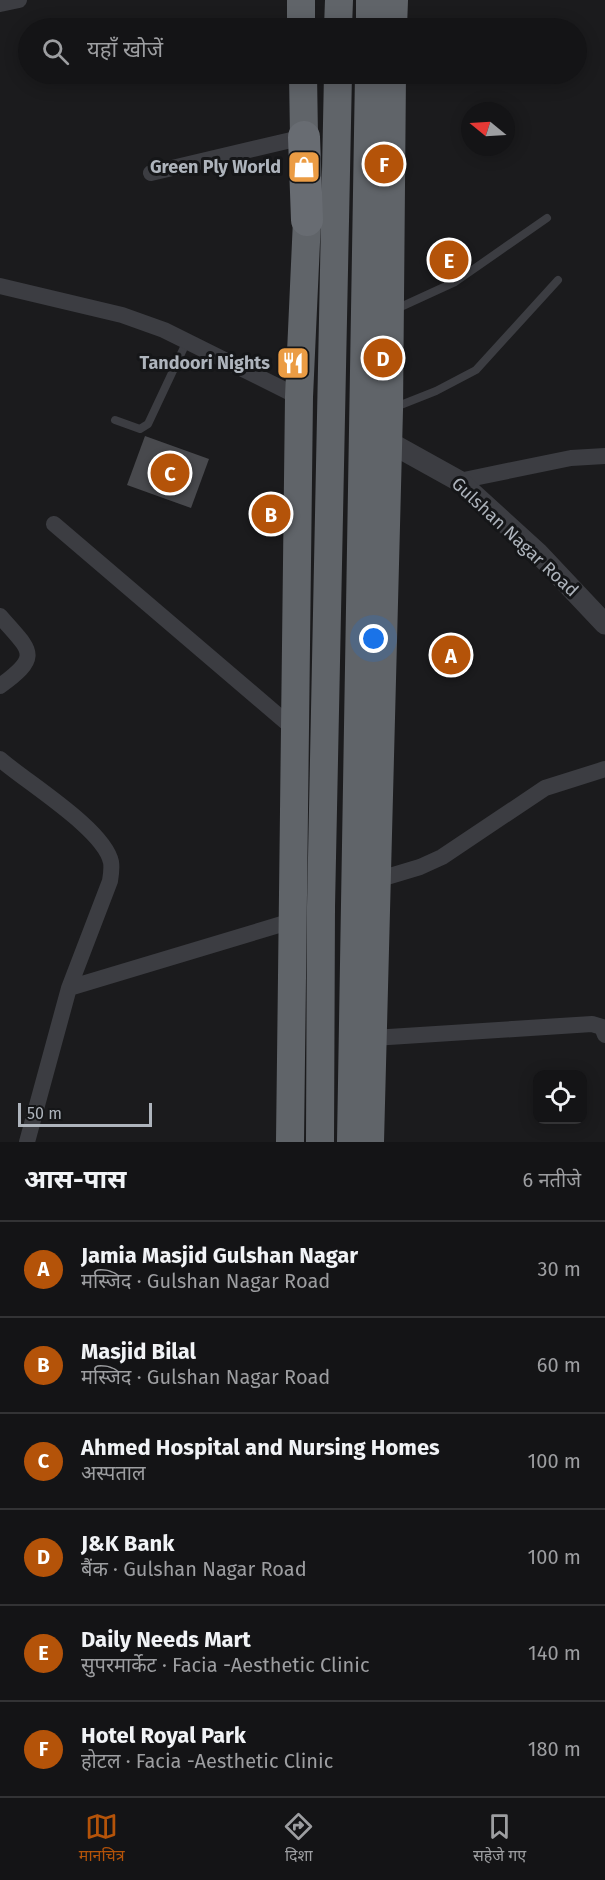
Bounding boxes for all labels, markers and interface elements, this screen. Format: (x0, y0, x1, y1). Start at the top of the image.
search box (18, 18, 587, 84)
icon: search (39, 35, 72, 68)
text: यहाँ खोजें (87, 36, 163, 63)
north arrow (461, 102, 515, 156)
pin: F (364, 142, 404, 186)
shop icon: Green Ply World (286, 149, 322, 185)
place label: Green Ply World (150, 156, 281, 178)
pin: E (430, 238, 468, 282)
pin: D (364, 336, 403, 380)
restaurant icon: Tandoori Nights (275, 345, 311, 381)
place label: Tandoori Nights (140, 352, 270, 374)
pin: C (150, 450, 190, 496)
street label: Gulshan Nagar Road (447, 473, 583, 601)
pin: B (252, 492, 290, 536)
your location (359, 624, 388, 653)
pin: A (432, 632, 470, 678)
map controls (533, 1070, 587, 1124)
button: locate (533, 1070, 587, 1124)
scale bar (18, 1100, 152, 1128)
text: 50 m (27, 1104, 62, 1123)
text: आस-पास (24, 1164, 126, 1195)
text: 6 नतीजे (523, 1168, 581, 1192)
text: Jamia Masjid Gulshan Nagar (81, 1242, 358, 1269)
text: A (38, 1257, 49, 1281)
text: 30 m (537, 1257, 581, 1281)
text: मस्जिद · Gulshan Nagar Road (81, 1269, 330, 1293)
text: Masjid Bilal (81, 1338, 196, 1365)
text: B (37, 1353, 50, 1377)
text: 60 m (537, 1353, 581, 1377)
text: मस्जिद · Gulshan Nagar Road (81, 1365, 330, 1389)
text: Ahmed Hospital and Nursing Homes (81, 1434, 440, 1461)
text: C (38, 1449, 49, 1473)
text: 100 m (528, 1449, 581, 1473)
text: अस्पताल (81, 1461, 146, 1485)
text: J&K Bank (81, 1530, 174, 1557)
text: D (37, 1545, 50, 1569)
text: 100 m (528, 1545, 581, 1569)
text: बैंक · Gulshan Nagar Road (81, 1557, 307, 1581)
text: Daily Needs Mart (81, 1626, 251, 1653)
text: E (38, 1641, 49, 1665)
text: 140 m (528, 1641, 581, 1665)
text: सुपरमार्केट · Facia -Aesthetic Clinic (81, 1653, 369, 1677)
text: Hotel Royal Park (81, 1722, 246, 1749)
text: F (39, 1737, 48, 1761)
text: 180 m (528, 1737, 581, 1761)
text: होटल · Facia -Aesthetic Clinic (81, 1749, 333, 1773)
tab: मानचित्र (79, 1810, 125, 1868)
tab: दिशा (282, 1810, 315, 1868)
tab: सहेजे गए (473, 1810, 526, 1868)

